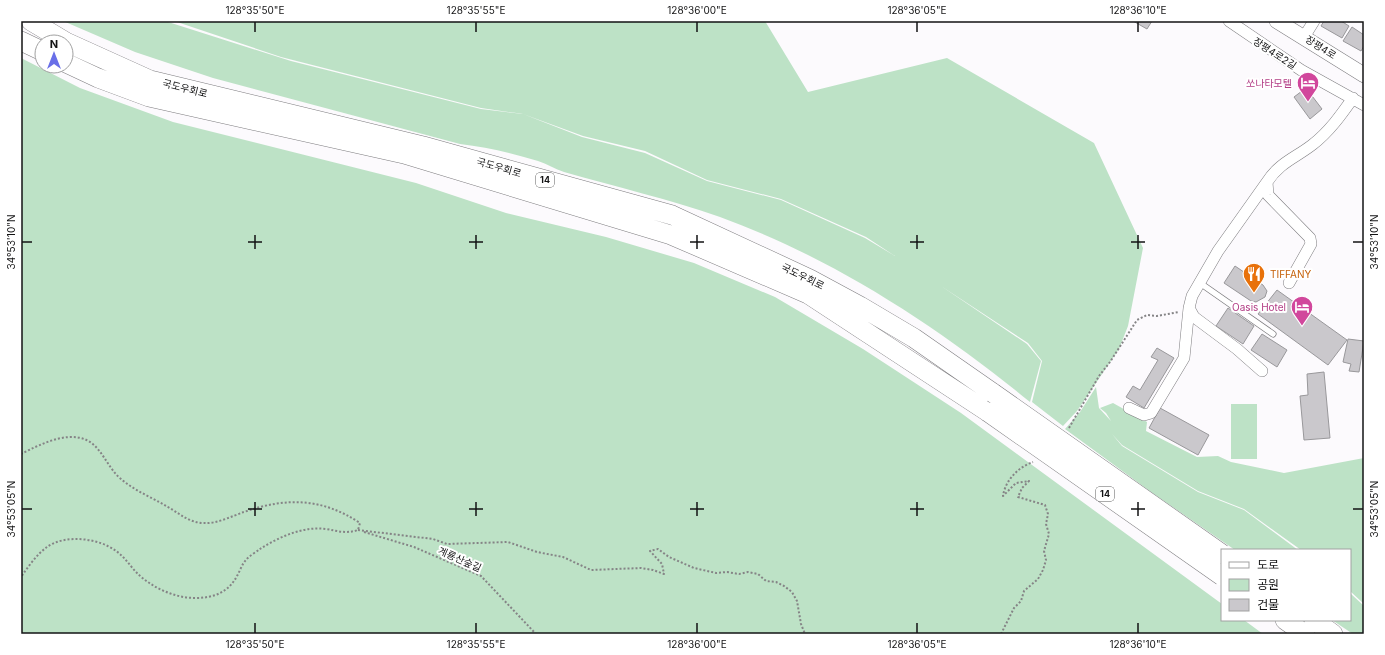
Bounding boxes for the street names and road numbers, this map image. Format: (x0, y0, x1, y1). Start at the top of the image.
street label: 장평4로 (1303, 33, 1339, 61)
street label: 장평4로2길 (1251, 35, 1299, 71)
street label: 국도우회로 (161, 77, 209, 99)
street label: 국도우회로 (475, 155, 523, 179)
road number: 14 (536, 173, 554, 187)
street label: 국도우회로 (780, 261, 826, 291)
road number: 14 (1096, 487, 1114, 501)
street label: 계룡산숲길 (437, 544, 483, 574)

